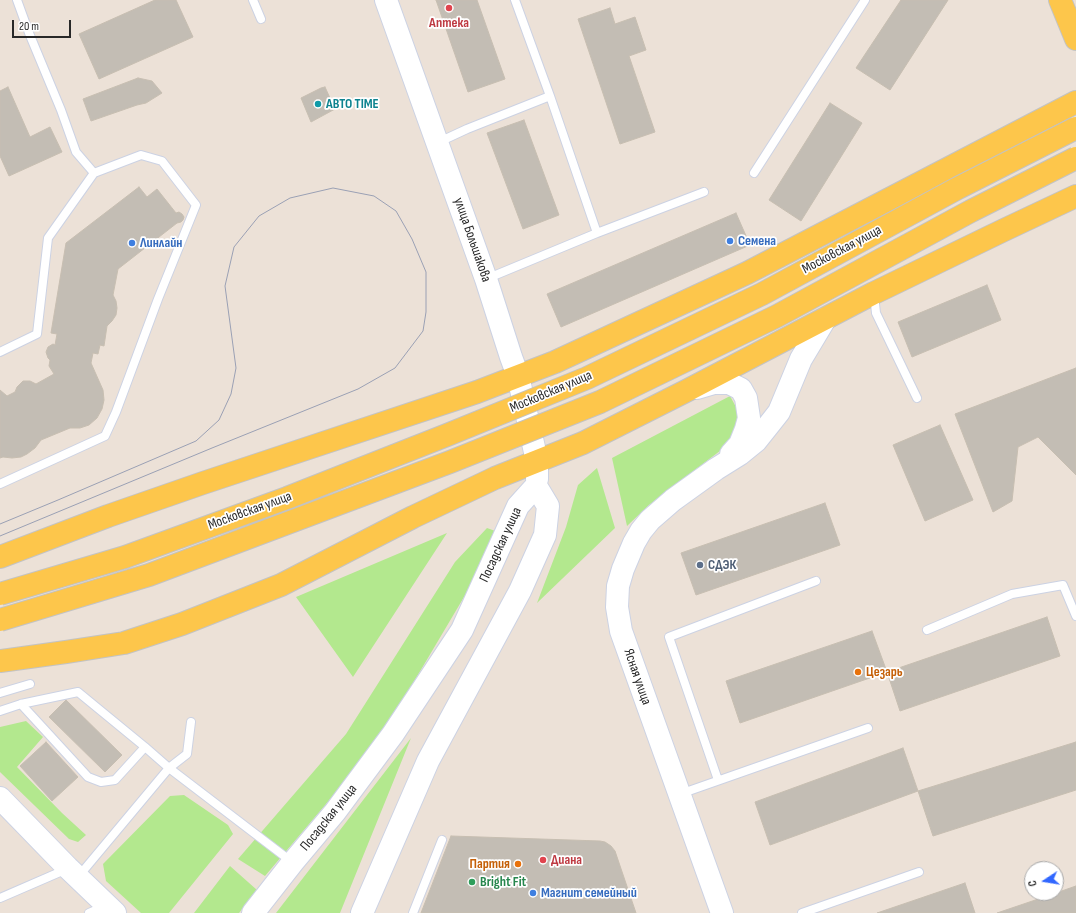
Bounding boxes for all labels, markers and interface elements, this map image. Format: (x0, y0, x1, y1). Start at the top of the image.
marker: Аптека (444, 3, 454, 13)
scale bar (14, 12, 73, 38)
place label: Аптека (429, 15, 469, 31)
text: 20 m (19, 19, 39, 34)
place label: АВТО TIME (326, 96, 379, 112)
marker: АВТО TIME (313, 99, 323, 109)
street label: улица Большакова (450, 196, 494, 284)
street label: Московская улица (799, 222, 885, 278)
place label: Семена (738, 233, 776, 249)
place label: Линлайн (140, 235, 182, 251)
marker: Семена (725, 236, 735, 246)
marker: Линлайн (127, 238, 137, 248)
street label: Московская улица (507, 367, 595, 417)
street label: Московская улица (206, 488, 294, 534)
street label: Посадская улица (476, 505, 526, 585)
place label: СДЭК (708, 557, 736, 573)
marker: СДЭК (695, 560, 705, 570)
street label: Ясная улица (620, 647, 654, 707)
place label: Цезарь (866, 664, 903, 680)
marker: Цезарь (853, 667, 863, 677)
street label: Посадская улица (297, 781, 361, 855)
place label: Диана (551, 852, 582, 868)
marker: Диана (538, 855, 548, 865)
place label: Партия (470, 856, 510, 872)
marker: Партия (513, 859, 523, 869)
north arrow (1024, 861, 1064, 901)
place label: Bright Fit (480, 874, 526, 890)
marker: Bright Fit (467, 877, 477, 887)
text: С (1026, 879, 1040, 888)
place label: Магнит семейный (541, 885, 637, 901)
marker: Магнит семейный (528, 888, 538, 898)

